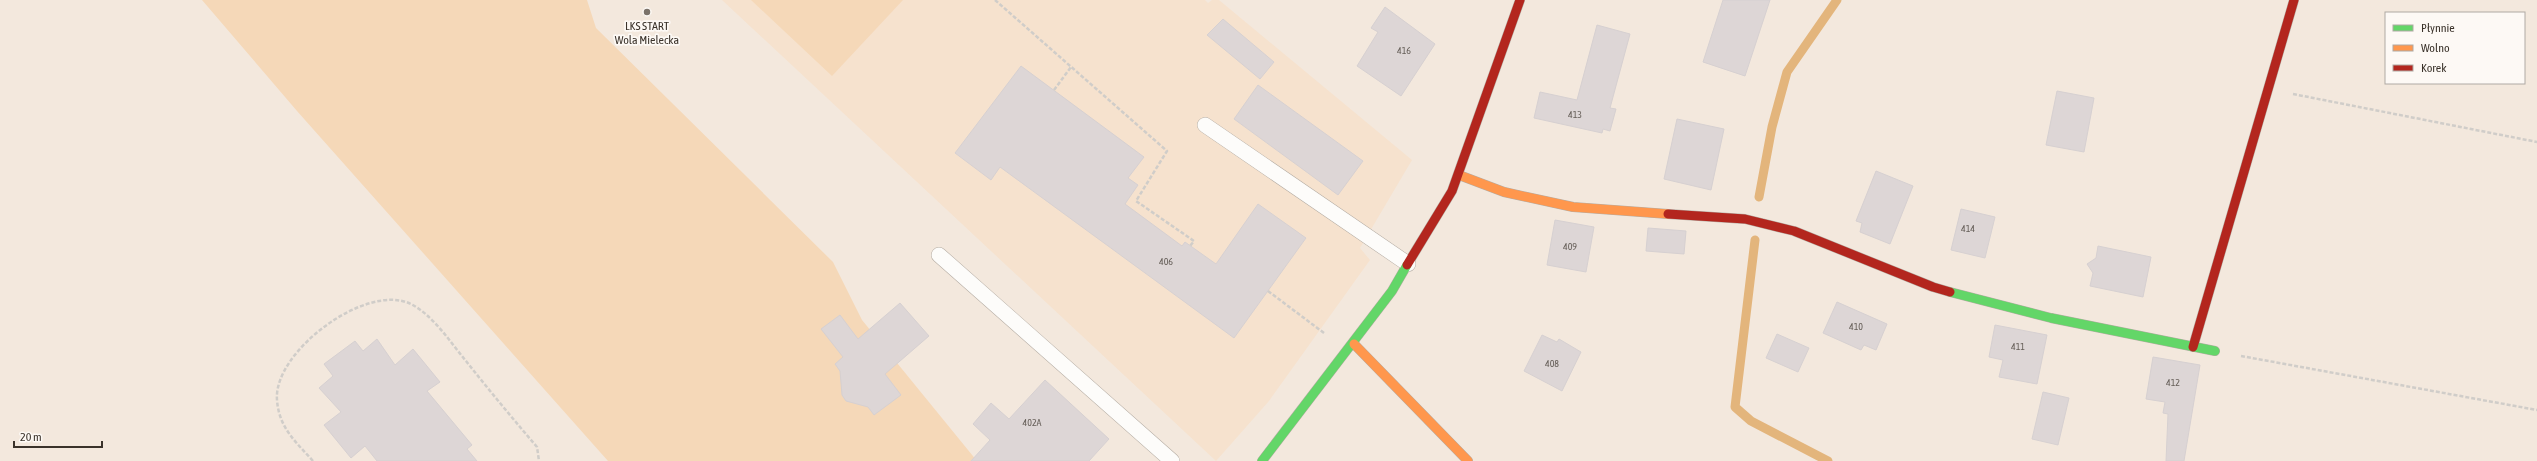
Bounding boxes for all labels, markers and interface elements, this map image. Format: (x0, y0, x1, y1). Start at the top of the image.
marker: LKS START Wola Mielecka (642, 7, 652, 17)
legend (2385, 12, 2525, 84)
place label: LKS START Wola Mielecka (615, 19, 679, 47)
text: Płynnie (2421, 21, 2455, 35)
text: Wolno (2421, 41, 2450, 55)
house number: 416 (1397, 45, 1411, 56)
text: Korek (2421, 61, 2447, 75)
house number: 413 (1568, 109, 1582, 120)
house number: 414 (1961, 223, 1975, 234)
house number: 409 (1563, 241, 1577, 252)
house number: 406 (1159, 256, 1173, 267)
house number: 410 (1849, 321, 1863, 332)
house number: 411 (2011, 341, 2025, 352)
house number: 408 (1545, 358, 1559, 369)
house number: 412 (2166, 377, 2180, 388)
house number: 402A (1023, 417, 1042, 428)
scale bar (14, 423, 102, 449)
text: 20 m (20, 430, 42, 444)

